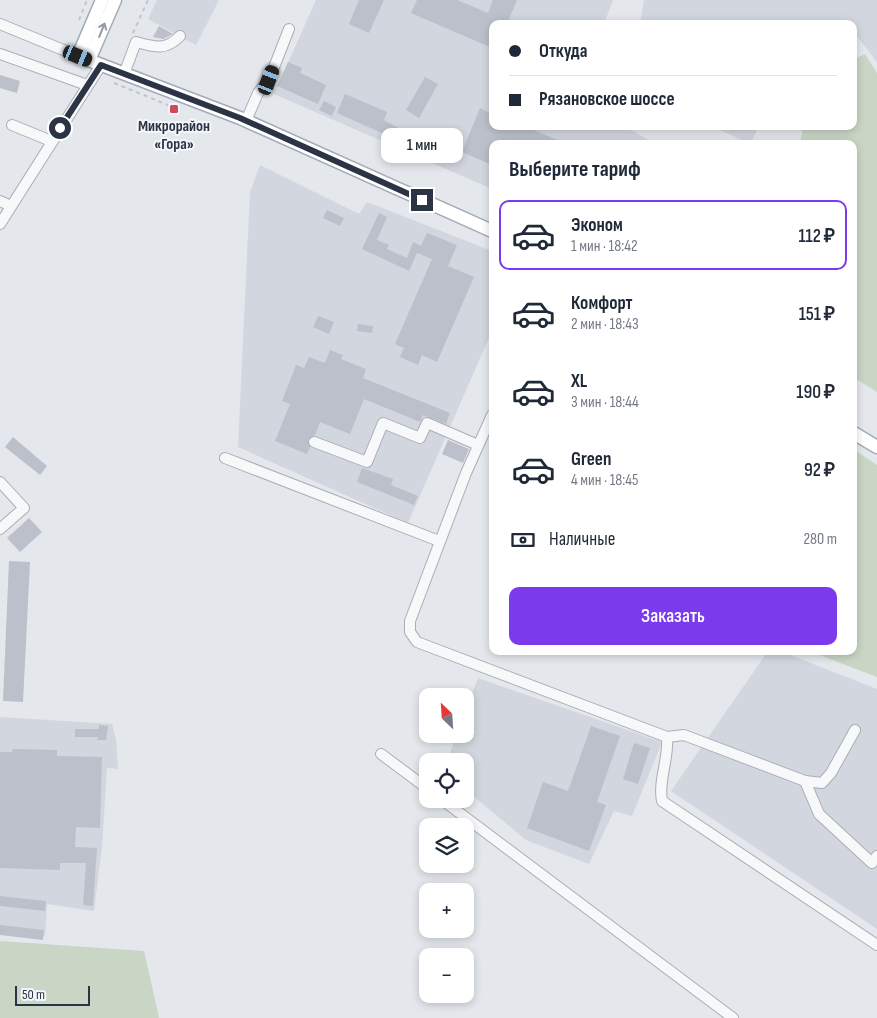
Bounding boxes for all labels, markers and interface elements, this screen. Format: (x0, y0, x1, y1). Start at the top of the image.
one-way arrow (98, 23, 107, 38)
text: Откуда (539, 40, 588, 63)
car (61, 43, 94, 69)
car (256, 63, 281, 97)
text: Рязановское шоссе (539, 88, 675, 111)
marker: Микрорайон «Гора» (168, 103, 180, 115)
route start (49, 117, 71, 139)
place label: Микрорайон «Гора» (138, 117, 210, 154)
callout: 1 мин (381, 128, 463, 162)
text: 1 мин (407, 136, 437, 155)
text: Выберите тариф (509, 156, 641, 183)
route end (411, 189, 433, 211)
icon: car (511, 213, 556, 258)
text: Эконом (571, 214, 623, 237)
text: 112 ₽ (798, 225, 835, 248)
text: 1 мин · 18:42 (571, 237, 638, 256)
icon: car (511, 291, 556, 336)
text: Комфорт (571, 292, 633, 315)
text: 151 ₽ (799, 303, 835, 326)
text: 2 мин · 18:43 (571, 315, 639, 334)
icon: car (511, 369, 556, 414)
text: XL (571, 370, 587, 393)
text: 190 ₽ (796, 381, 835, 404)
text: 3 мин · 18:44 (571, 393, 639, 412)
icon: car (511, 447, 556, 492)
text: Green (571, 448, 611, 471)
text: 92 ₽ (804, 459, 835, 482)
text: 4 мин · 18:45 (571, 471, 638, 490)
icon: cash (509, 526, 537, 554)
text: Наличные (549, 528, 615, 551)
text: 280 m (803, 530, 837, 549)
button: Заказать (509, 587, 837, 645)
north arrow (419, 688, 474, 742)
map controls (419, 688, 474, 1003)
button: locate (419, 753, 474, 808)
button: layers (419, 818, 474, 873)
button: + (419, 883, 474, 938)
button: − (419, 948, 474, 1003)
scale bar (15, 983, 90, 1006)
text: 50 m (22, 986, 45, 1003)

